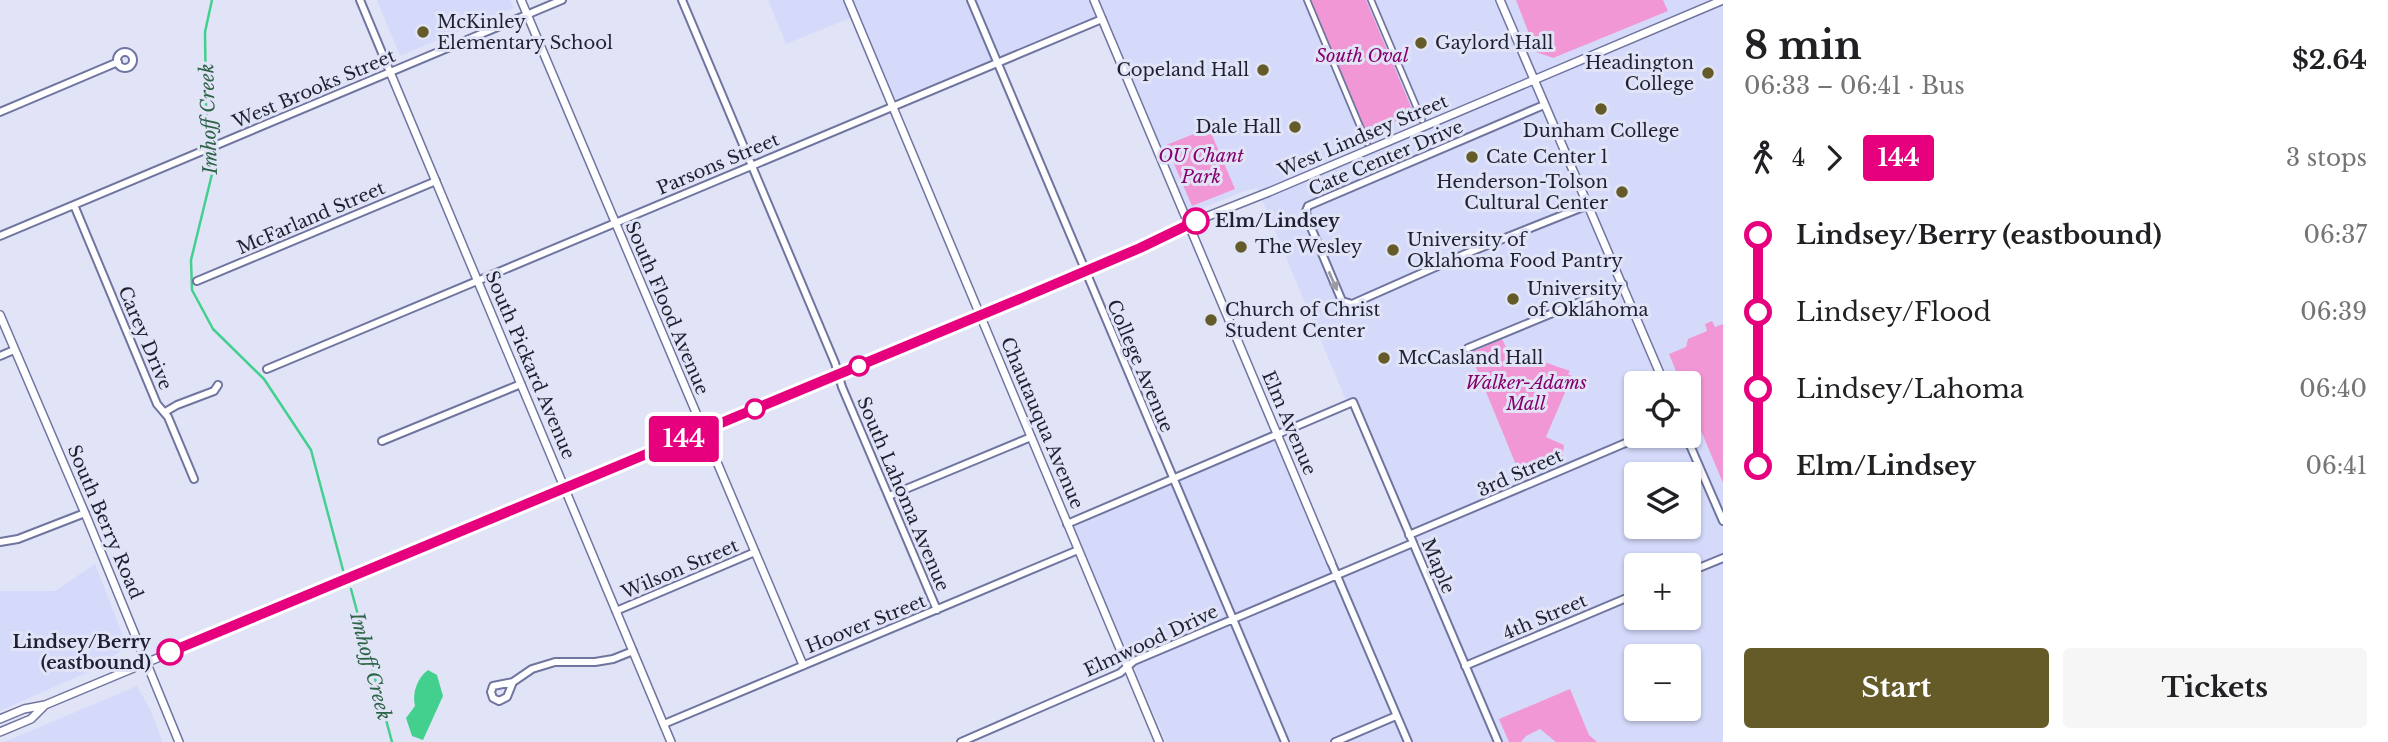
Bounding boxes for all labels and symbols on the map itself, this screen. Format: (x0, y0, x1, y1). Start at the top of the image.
place label: McKinley Elementary School (437, 11, 613, 54)
marker: McKinley Elementary School (415, 24, 431, 40)
place label: Gaylord Hall (1435, 32, 1553, 54)
marker: Gaylord Hall (1413, 35, 1429, 51)
street label: West Brooks Street (228, 45, 399, 134)
park label: South Oval (1315, 45, 1409, 67)
place label: Headington College (1585, 52, 1694, 95)
place label: Copeland Hall (1116, 59, 1249, 81)
marker: Copeland Hall (1255, 62, 1271, 78)
water label: Imhoff Creek (195, 63, 222, 176)
marker: Headington College (1700, 65, 1716, 81)
street label: West Lindsey Street (1274, 90, 1451, 182)
marker: Dunham College (1593, 101, 1609, 117)
place label: Dale Hall (1196, 116, 1281, 138)
street label: Cate Center Drive (1305, 116, 1467, 200)
marker: Dale Hall (1287, 119, 1303, 135)
place label: Dunham College (1523, 120, 1679, 142)
street label: Parsons Street (654, 128, 783, 200)
park label: OU Chant Park (1158, 145, 1244, 188)
place label: Cate Center 1 (1486, 146, 1608, 168)
marker: Cate Center 1 (1464, 149, 1480, 165)
place label: Henderson-Tolson Cultural Center (1436, 171, 1608, 214)
street label: McFarland Street (234, 177, 388, 259)
marker: Henderson-Tolson Cultural Center (1614, 184, 1630, 200)
marker: Elm/Lindsey (1183, 208, 1209, 234)
place label: Elm/Lindsey (1215, 210, 1340, 232)
street label: South Flood Avenue (620, 218, 714, 398)
place label: University of Oklahoma Food Pantry (1407, 229, 1623, 272)
place label: The Wesley (1255, 236, 1363, 258)
marker: The Wesley (1233, 239, 1249, 255)
marker: University of Oklahoma Food Pantry (1385, 242, 1401, 258)
street label: South Pickard Avenue (480, 267, 580, 463)
one-way arrow (1328, 271, 1339, 292)
place label: University of Oklahoma (1527, 278, 1649, 321)
street label: Carey Drive (113, 283, 177, 393)
marker: University of Oklahoma (1505, 291, 1521, 307)
street label: College Avenue (1102, 296, 1178, 436)
place label: Church of Christ Student Center (1225, 299, 1381, 342)
marker: Church of Christ Student Center (1203, 312, 1219, 328)
street label: Chautauqua Avenue (996, 334, 1088, 512)
place label: McCasland Hall (1398, 347, 1543, 369)
marker: McCasland Hall (1376, 350, 1392, 366)
unlabelled marker (849, 356, 869, 376)
street label: Elm Avenue (1257, 368, 1321, 478)
park label: Walker-Adams Mall (1465, 372, 1587, 415)
street label: South Lahoma Avenue (852, 393, 954, 595)
unlabelled marker (745, 399, 765, 419)
line badge: 144 (644, 416, 724, 462)
street label: South Berry Road (63, 442, 147, 602)
street label: 3rd Street (1474, 444, 1566, 502)
street label: Wilson Street (617, 534, 742, 604)
street label: Maple (1417, 535, 1459, 597)
street label: 4th Street (1500, 589, 1590, 645)
street label: Hoover Street (803, 590, 929, 658)
street label: Elmwood Drive (1081, 600, 1221, 682)
water label: Imhoff Creek (345, 609, 396, 723)
place label: Lindsey/Berry (eastbound) (12, 631, 151, 674)
marker: Lindsey/Berry (eastbound) (157, 639, 183, 665)

